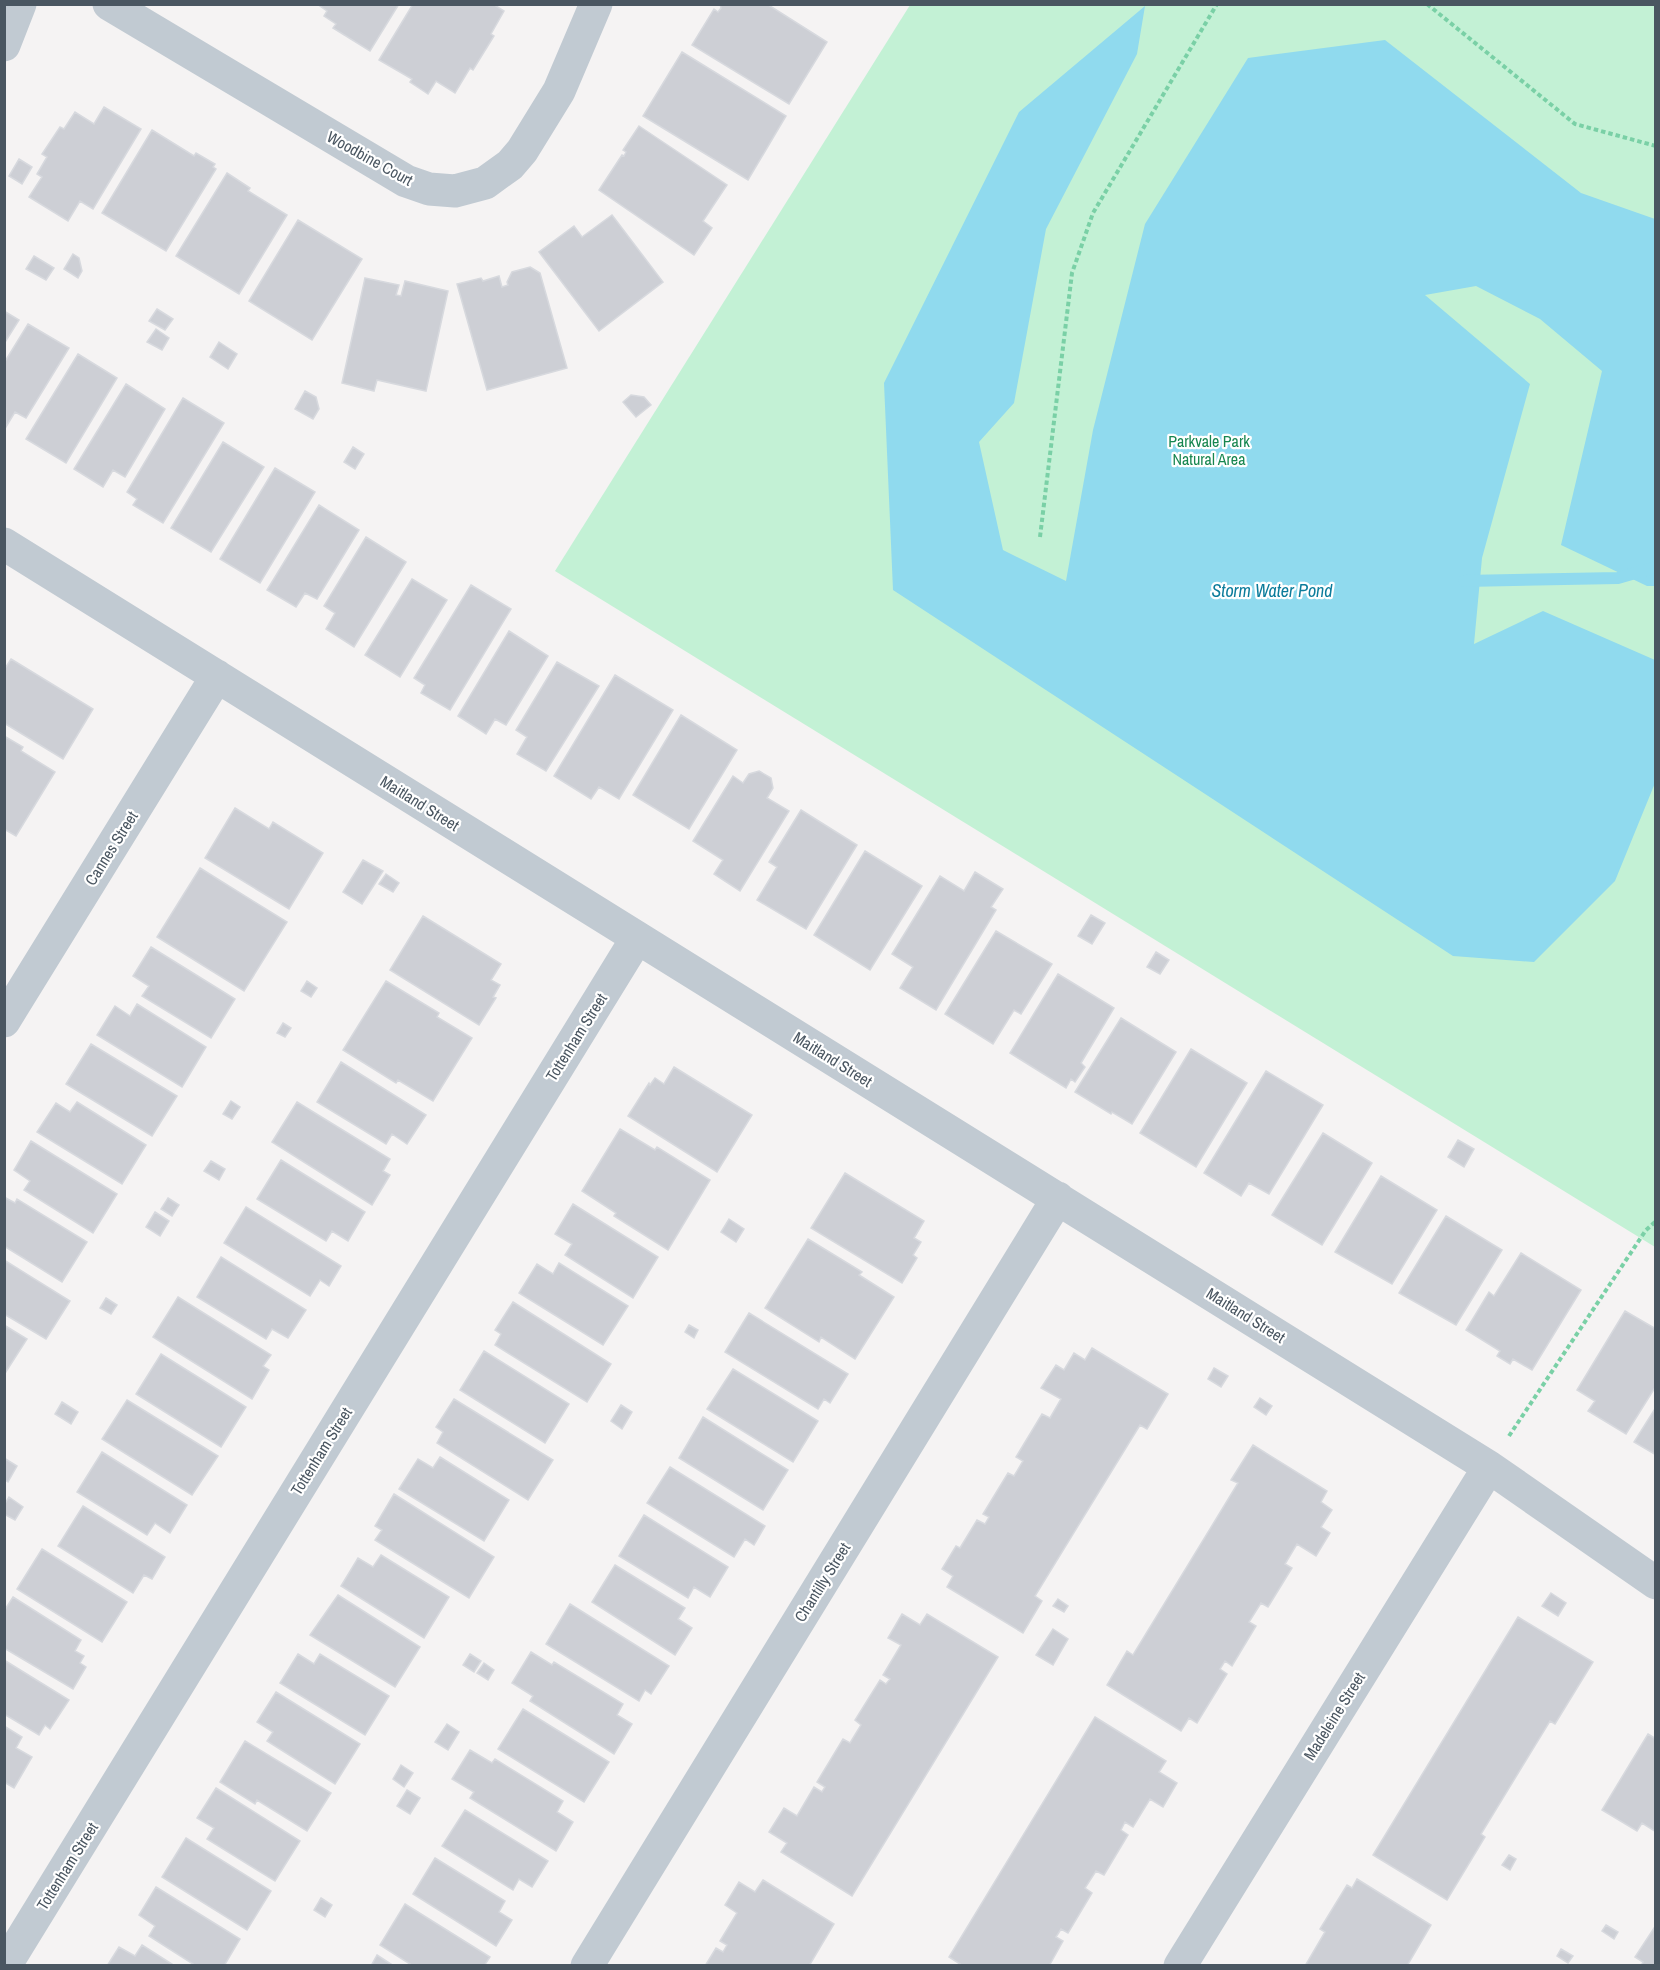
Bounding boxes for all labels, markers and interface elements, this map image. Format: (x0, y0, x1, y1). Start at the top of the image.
street label: Woodbine Court (323, 125, 417, 191)
park label: Parkvale Park Natural Area (1168, 430, 1250, 470)
water label: Storm Water Pond (1211, 578, 1333, 603)
street label: Maitland Street (376, 770, 464, 836)
street label: Cannes Street (79, 806, 143, 889)
street label: Tottenham Street (540, 989, 612, 1085)
street label: Maitland Street (789, 1026, 877, 1092)
street label: Maitland Street (1202, 1282, 1290, 1348)
street label: Tottenham Street (285, 1403, 357, 1499)
street label: Chantilly Street (789, 1538, 855, 1626)
street label: Madeleine Street (1298, 1668, 1370, 1764)
street label: Tottenham Street (31, 1818, 103, 1914)

